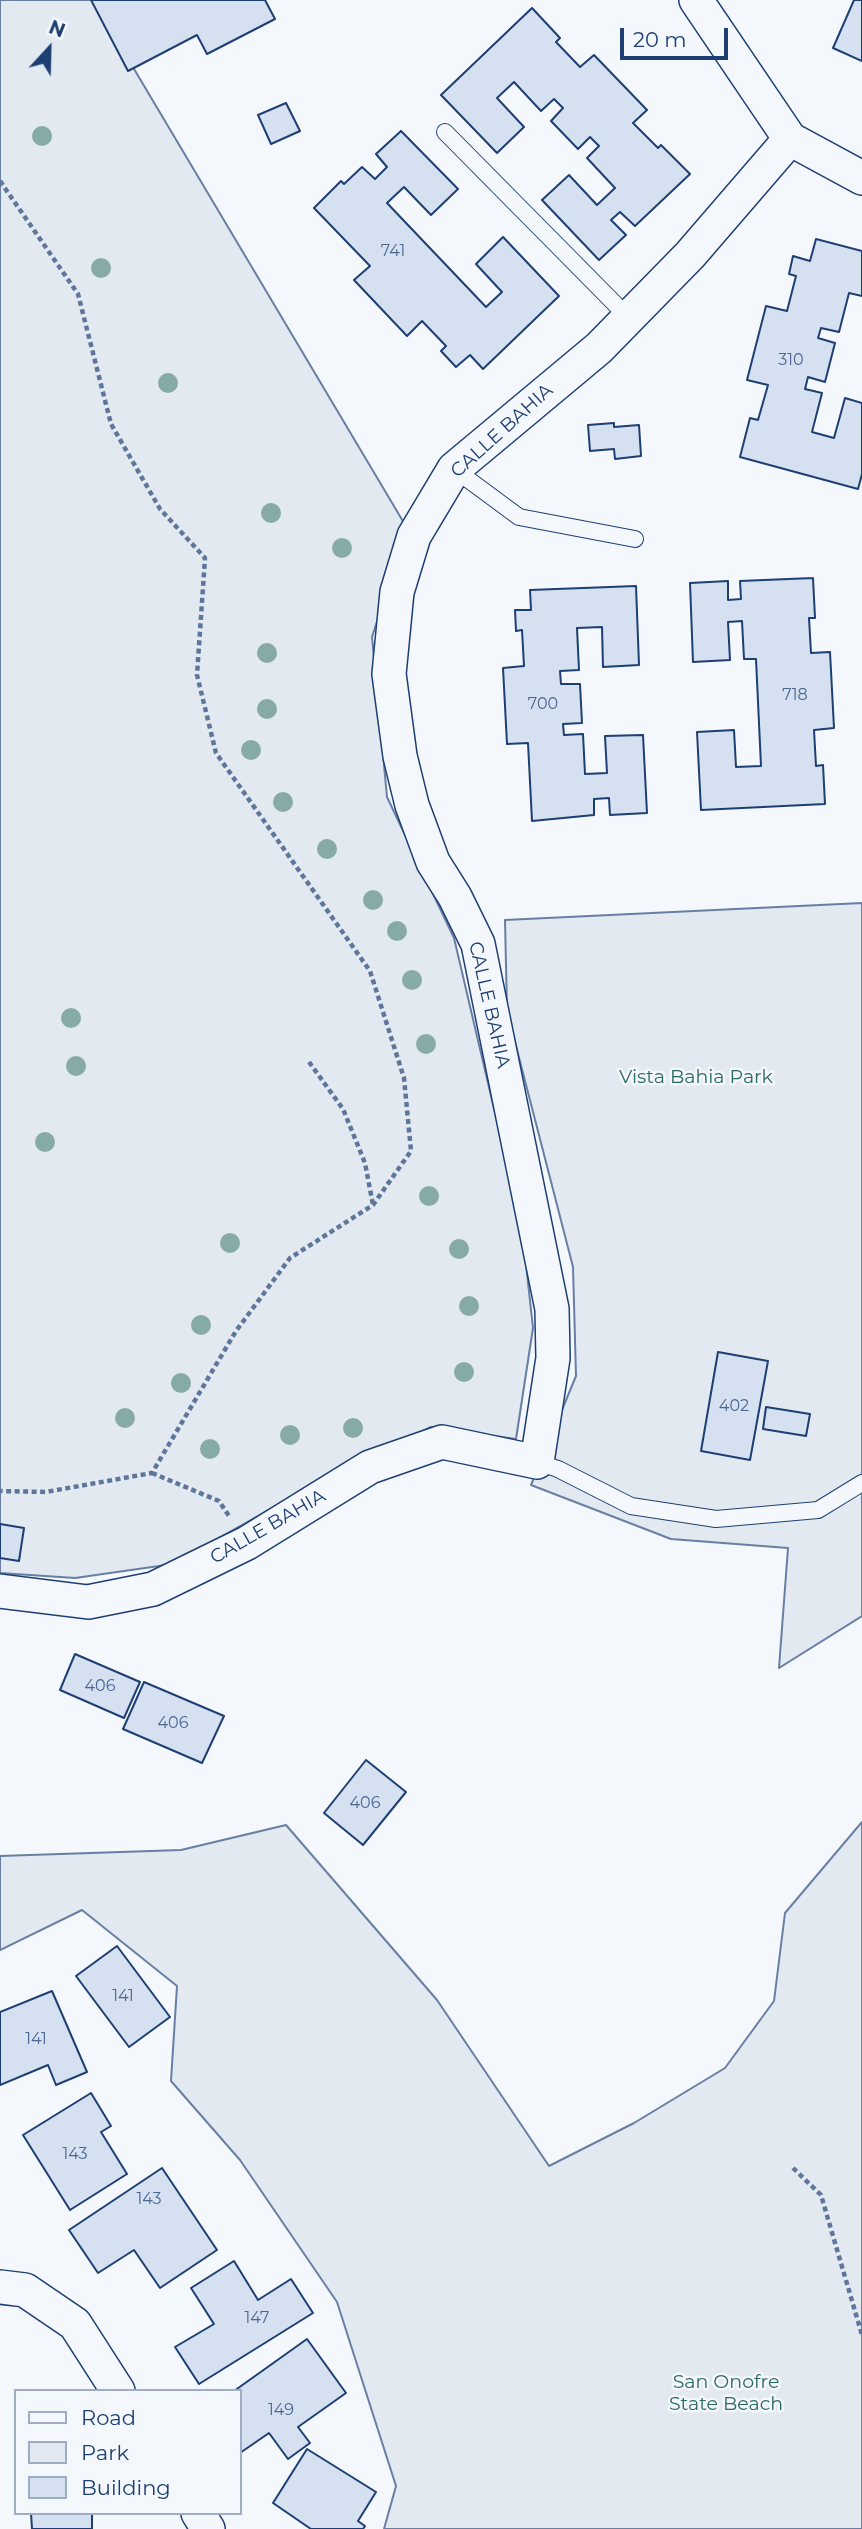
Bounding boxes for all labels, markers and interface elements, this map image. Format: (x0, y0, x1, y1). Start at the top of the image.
north arrow (14, 14, 84, 84)
scale bar (624, 14, 732, 58)
text: N (46, 16, 68, 43)
text: 20 m (633, 27, 687, 52)
house number: 741 (381, 241, 405, 261)
house number: 310 (778, 350, 804, 370)
street label: CALLE BAHIA (446, 379, 558, 483)
house number: 718 (782, 685, 808, 705)
house number: 700 (528, 694, 558, 714)
street label: CALLE BAHIA (463, 939, 515, 1071)
park label: Vista Bahia Park (619, 1066, 773, 1088)
house number: 402 (719, 1396, 749, 1416)
street label: CALLE BAHIA (206, 1485, 330, 1569)
house number: 406 (85, 1676, 115, 1696)
house number: 406 (158, 1713, 188, 1733)
house number: 406 (350, 1793, 380, 1813)
house number: 141 (112, 1986, 134, 2006)
house number: 141 (25, 2029, 47, 2049)
house number: 143 (62, 2144, 88, 2164)
house number: 143 (136, 2189, 162, 2209)
house number: 147 (245, 2308, 269, 2328)
park label: San Onofre State Beach (669, 2371, 783, 2415)
legend (14, 2389, 242, 2515)
house number: 149 (268, 2400, 294, 2420)
text: Road (81, 2405, 136, 2430)
text: Park (81, 2440, 129, 2465)
text: Building (81, 2475, 171, 2500)

